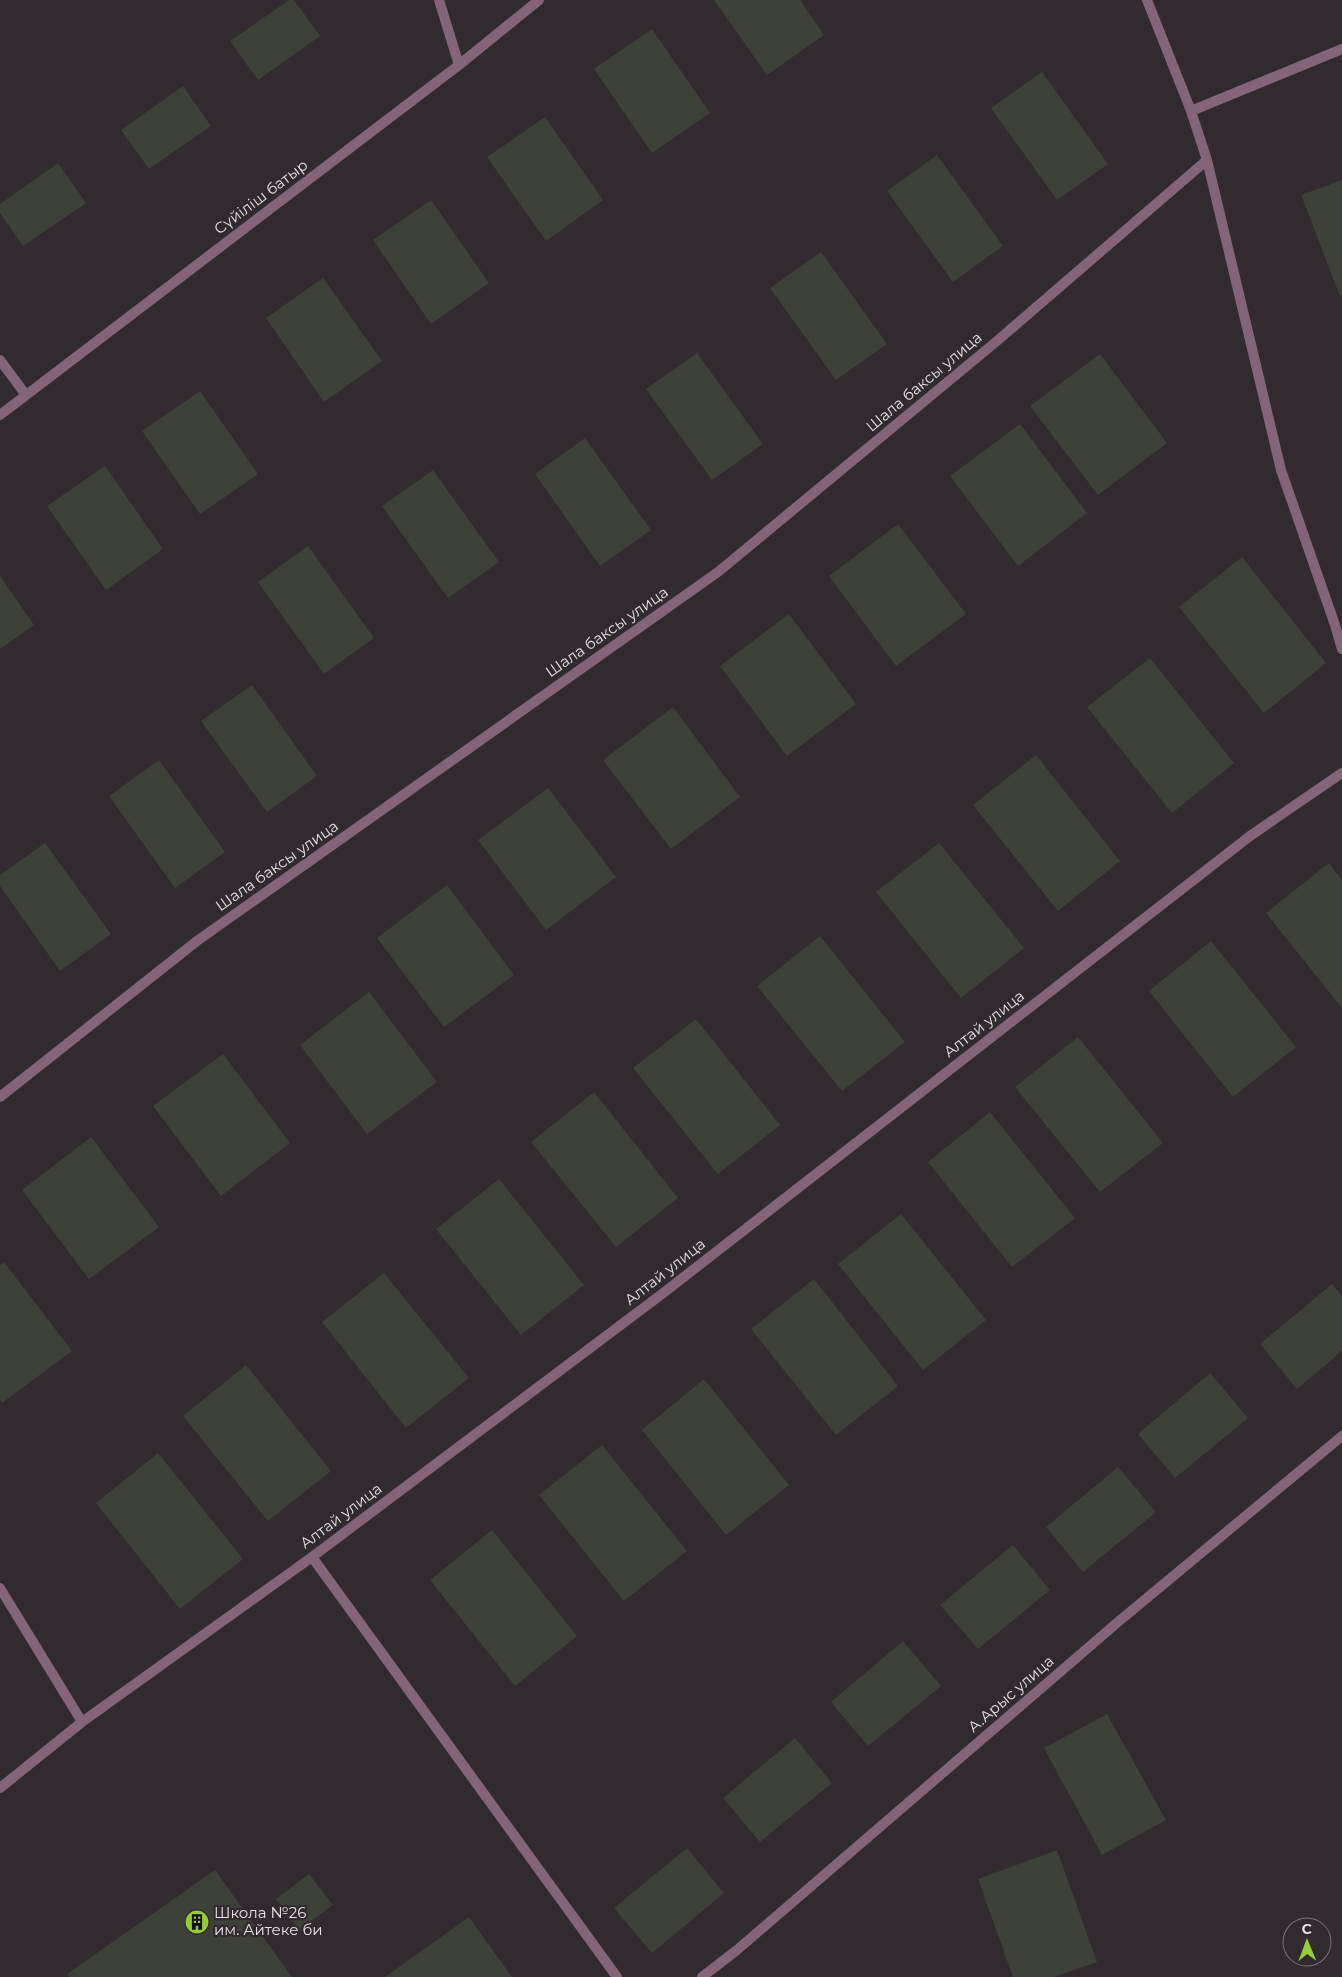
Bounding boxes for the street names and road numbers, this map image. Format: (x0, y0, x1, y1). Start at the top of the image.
street label: Сүйіліш батыр (210, 155, 311, 238)
street label: Шала баксы улица (862, 328, 985, 436)
street label: Шала баксы улица (542, 582, 672, 681)
street label: Шала баксы улица (212, 816, 342, 915)
street label: Алтай улица (939, 986, 1028, 1061)
street label: Алтай улица (620, 1234, 709, 1309)
street label: Алтай улица (296, 1479, 385, 1553)
street label: А.Арыс улица (964, 1651, 1058, 1736)

